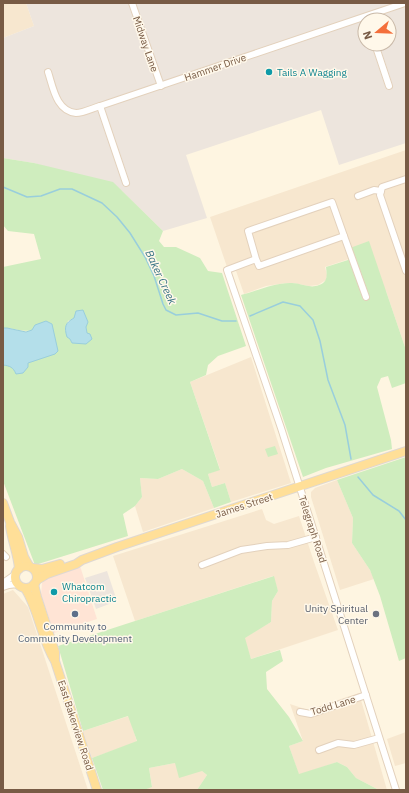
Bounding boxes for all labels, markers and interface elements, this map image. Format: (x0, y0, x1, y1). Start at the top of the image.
north arrow (357, 12, 397, 52)
street label: Midway Lane (130, 15, 161, 74)
text: N (360, 29, 375, 41)
street label: Hammer Drive (183, 51, 248, 84)
place label: Tails A Wagging (277, 66, 347, 79)
marker: Tails A Wagging (264, 67, 274, 77)
water label: Baker Creek (142, 248, 180, 307)
street label: James Street (214, 490, 275, 521)
street label: Telegraph Road (296, 494, 330, 564)
place label: Whatcom Chiropractic (62, 580, 116, 605)
marker: Whatcom Chiropractic (49, 587, 59, 597)
place label: Unity Spiritual Center (305, 602, 368, 627)
marker: Community to Community Development (70, 609, 80, 619)
marker: Unity Spiritual Center (371, 609, 381, 619)
place label: Community to Community Development (18, 620, 132, 645)
street label: East Bakerview Road (55, 678, 96, 772)
street label: Todd Lane (309, 692, 358, 718)

